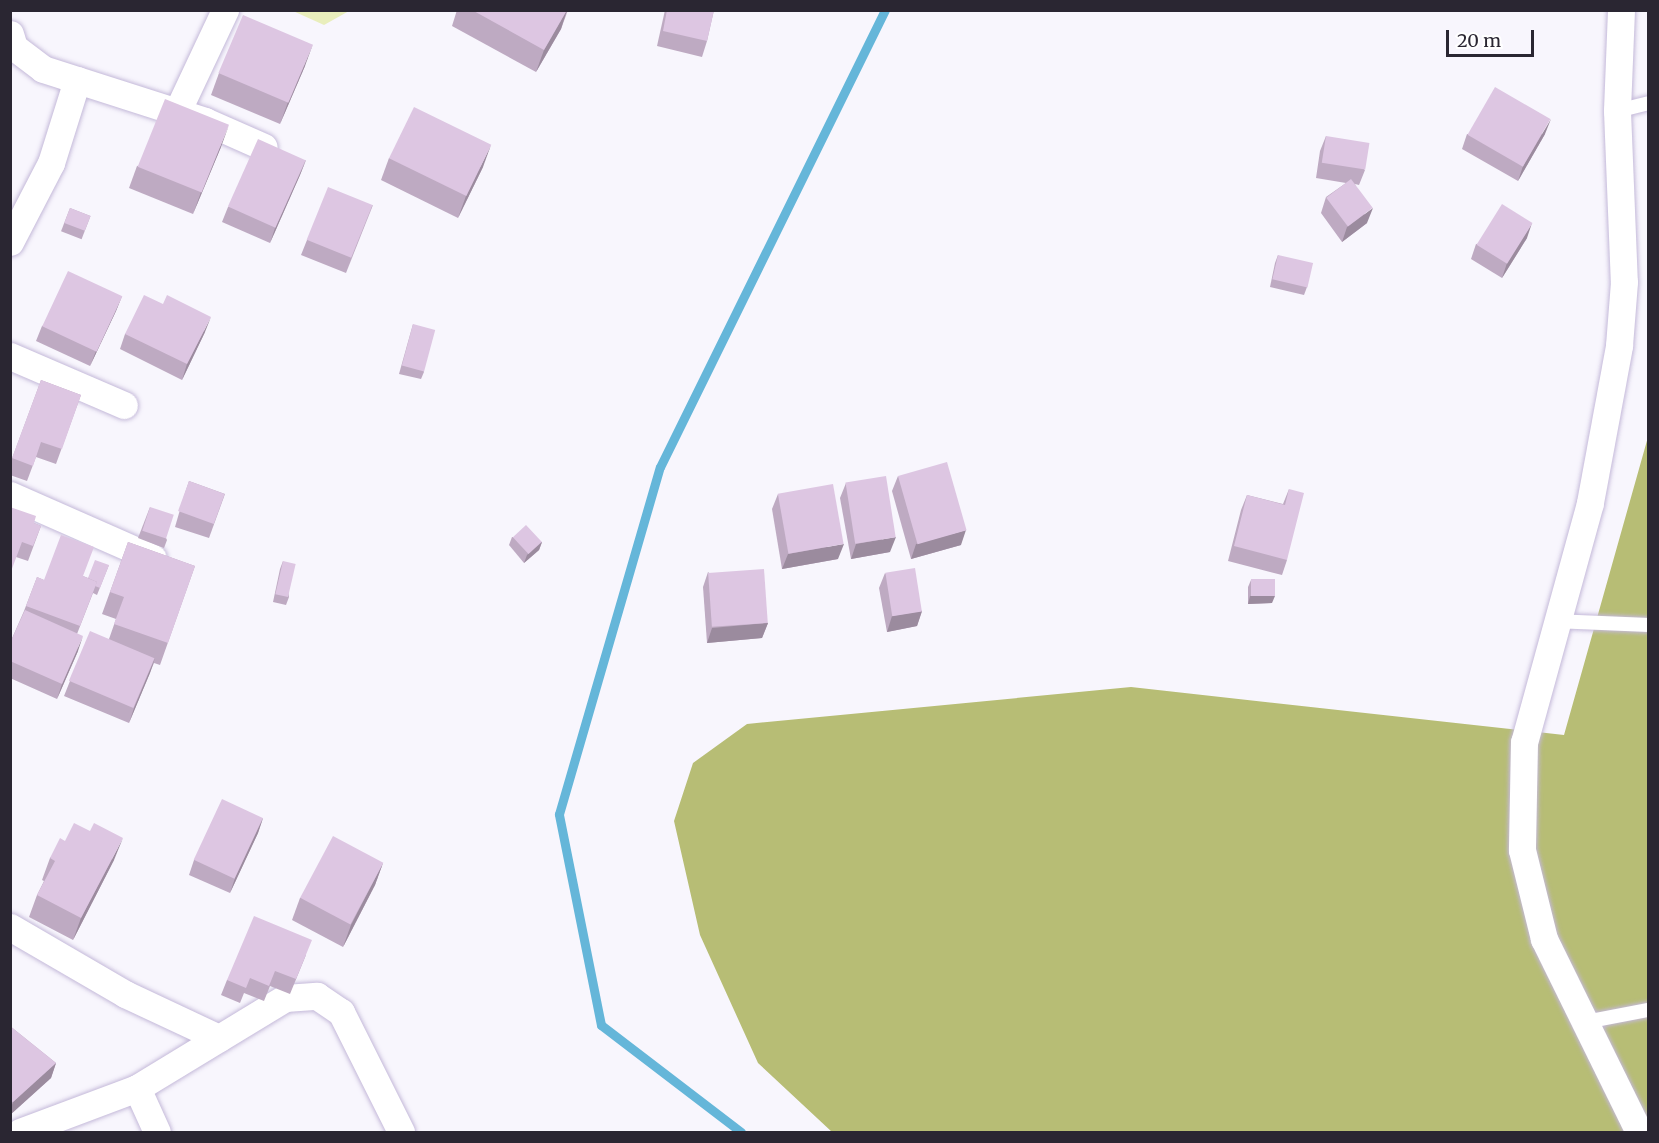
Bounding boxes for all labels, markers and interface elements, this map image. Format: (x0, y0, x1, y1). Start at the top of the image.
scale bar (1449, 18, 1538, 56)
text: 20 m (1457, 29, 1501, 52)

